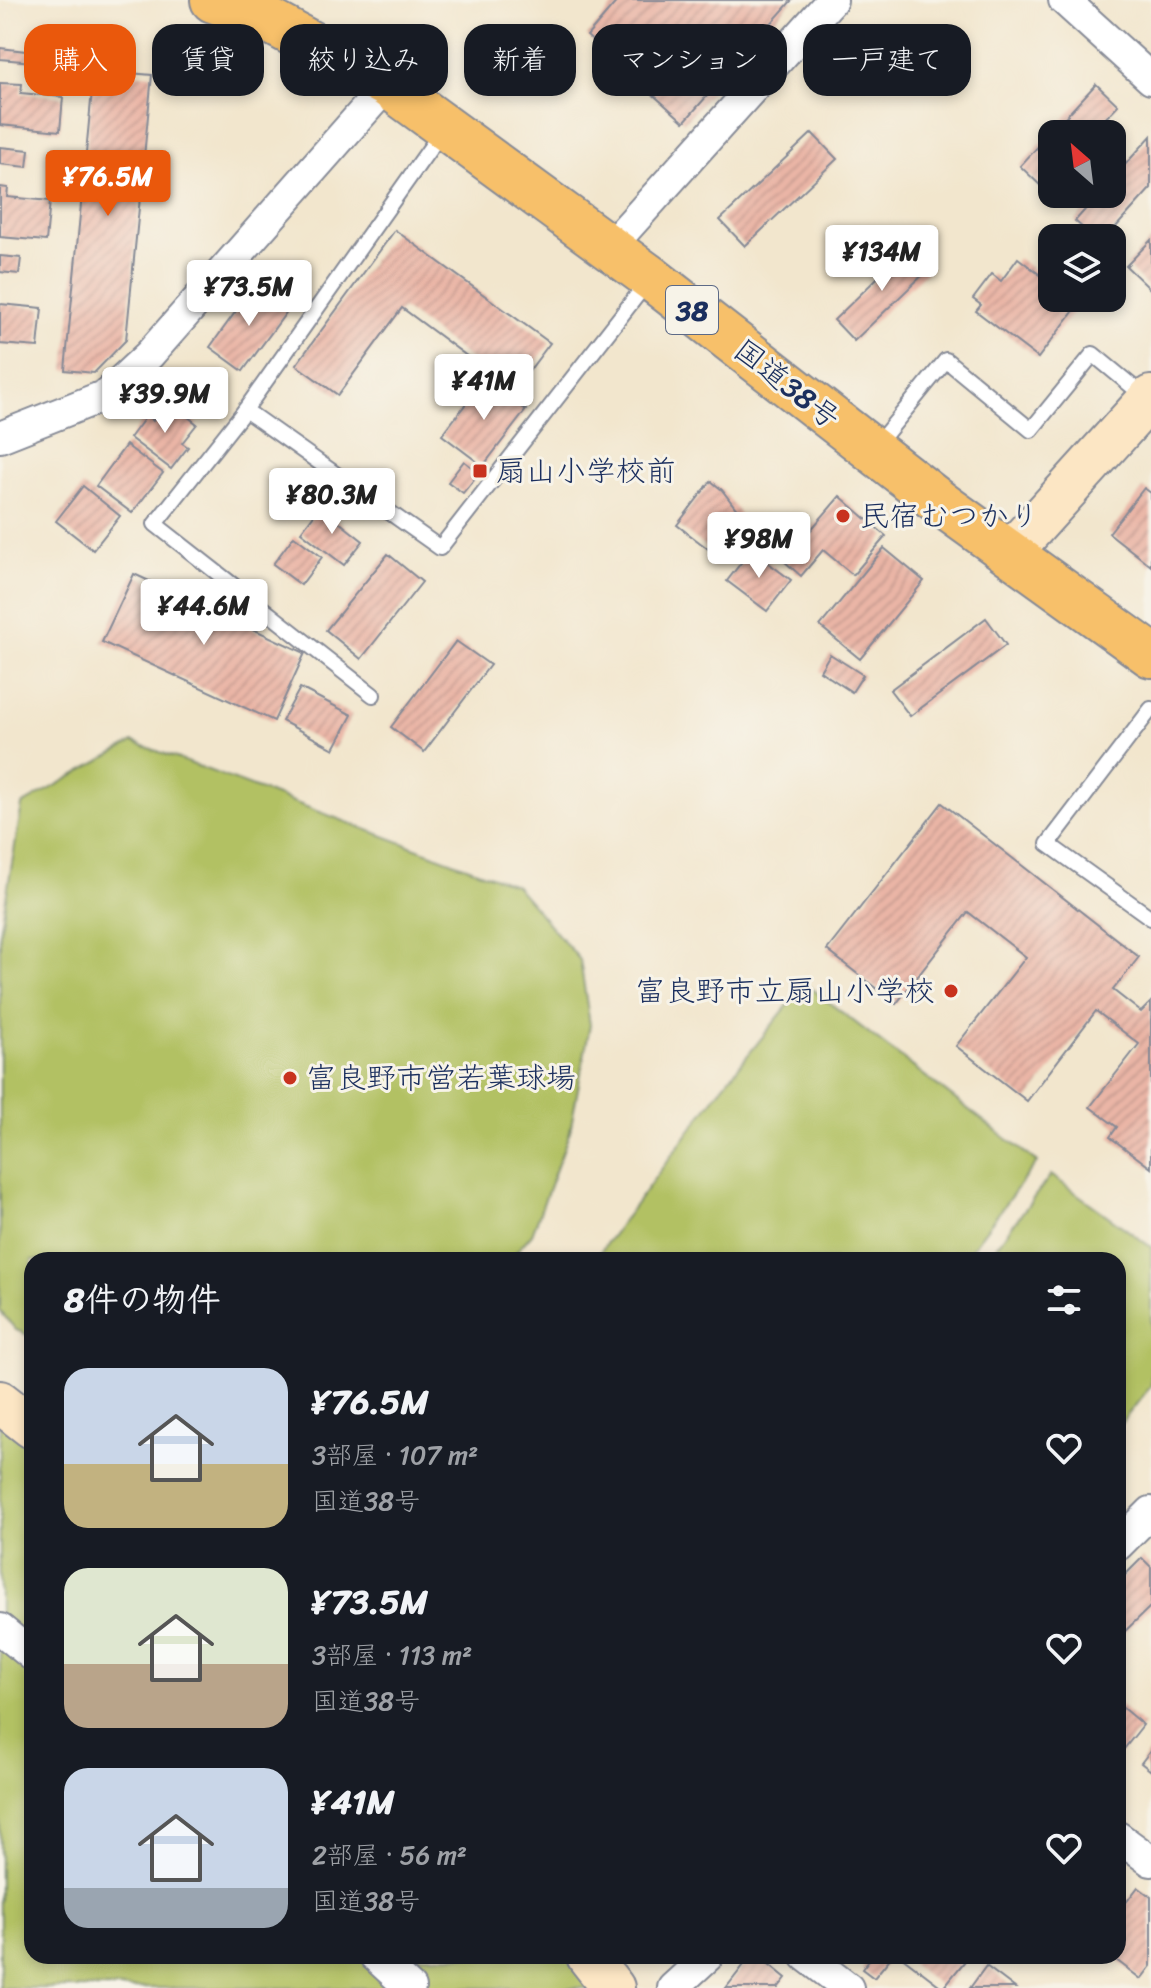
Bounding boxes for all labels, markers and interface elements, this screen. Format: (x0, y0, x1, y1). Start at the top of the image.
chip: 購入 (24, 24, 136, 96)
chip: 賃貸 (152, 24, 264, 96)
chip: 絞り込み (280, 24, 448, 96)
chip: 新着 (464, 24, 576, 96)
chip: マンション (592, 24, 787, 96)
chip: 一戸建て (803, 24, 971, 96)
north arrow (1038, 120, 1126, 208)
map controls (1038, 120, 1126, 312)
pin: ¥76.5M (43, 150, 173, 218)
text: ¥76.5M (64, 153, 153, 199)
button: layers (1038, 224, 1126, 312)
pin: ¥134M (826, 225, 938, 293)
text: ¥134M (843, 228, 921, 274)
pin: ¥73.5M (184, 260, 314, 328)
text: ¥73.5M (205, 263, 293, 309)
road number: 38 (666, 286, 718, 334)
street label: 国道38号 (721, 324, 853, 444)
pin: ¥41M (437, 354, 531, 422)
text: ¥41M (452, 357, 516, 403)
pin: ¥39.9M (100, 367, 230, 435)
text: ¥39.9M (120, 370, 210, 416)
place label: 扇山小学校前 (496, 444, 676, 498)
marker: 扇山小学校前 (471, 462, 489, 480)
pin: ¥80.3M (267, 468, 397, 536)
text: ¥80.3M (287, 471, 377, 517)
place label: 民宿むつかり (859, 489, 1039, 543)
marker: 民宿むつかり (834, 507, 852, 525)
pin: ¥98M (712, 512, 806, 580)
text: ¥98M (725, 515, 793, 561)
pin: ¥44.6M (139, 579, 269, 647)
text: ¥44.6M (159, 582, 249, 628)
place label: 富良野市立扇山小学校 (635, 964, 935, 1018)
marker: 富良野市立扇山小学校 (942, 982, 960, 1000)
place label: 富良野市営若葉球場 (306, 1051, 576, 1105)
marker: 富良野市営若葉球場 (281, 1069, 299, 1087)
text: 8件の物件 (64, 1270, 221, 1330)
icon: filters (1042, 1278, 1086, 1322)
text: ¥76.5M (312, 1372, 428, 1432)
icon: home (128, 1400, 224, 1496)
icon: heart (1042, 1426, 1086, 1470)
text: 3部屋 · 107 m² (312, 1432, 478, 1478)
text: 国道38号 (312, 1478, 420, 1524)
text: ¥73.5M (312, 1572, 428, 1632)
icon: home (128, 1600, 224, 1696)
icon: heart (1042, 1626, 1086, 1670)
text: 3部屋 · 113 m² (312, 1632, 472, 1678)
text: 国道38号 (312, 1678, 420, 1724)
text: ¥41M (312, 1772, 394, 1832)
icon: home (128, 1800, 224, 1896)
icon: heart (1042, 1826, 1086, 1870)
text: 2部屋 · 56 m² (312, 1832, 467, 1878)
text: 国道38号 (312, 1878, 420, 1924)

